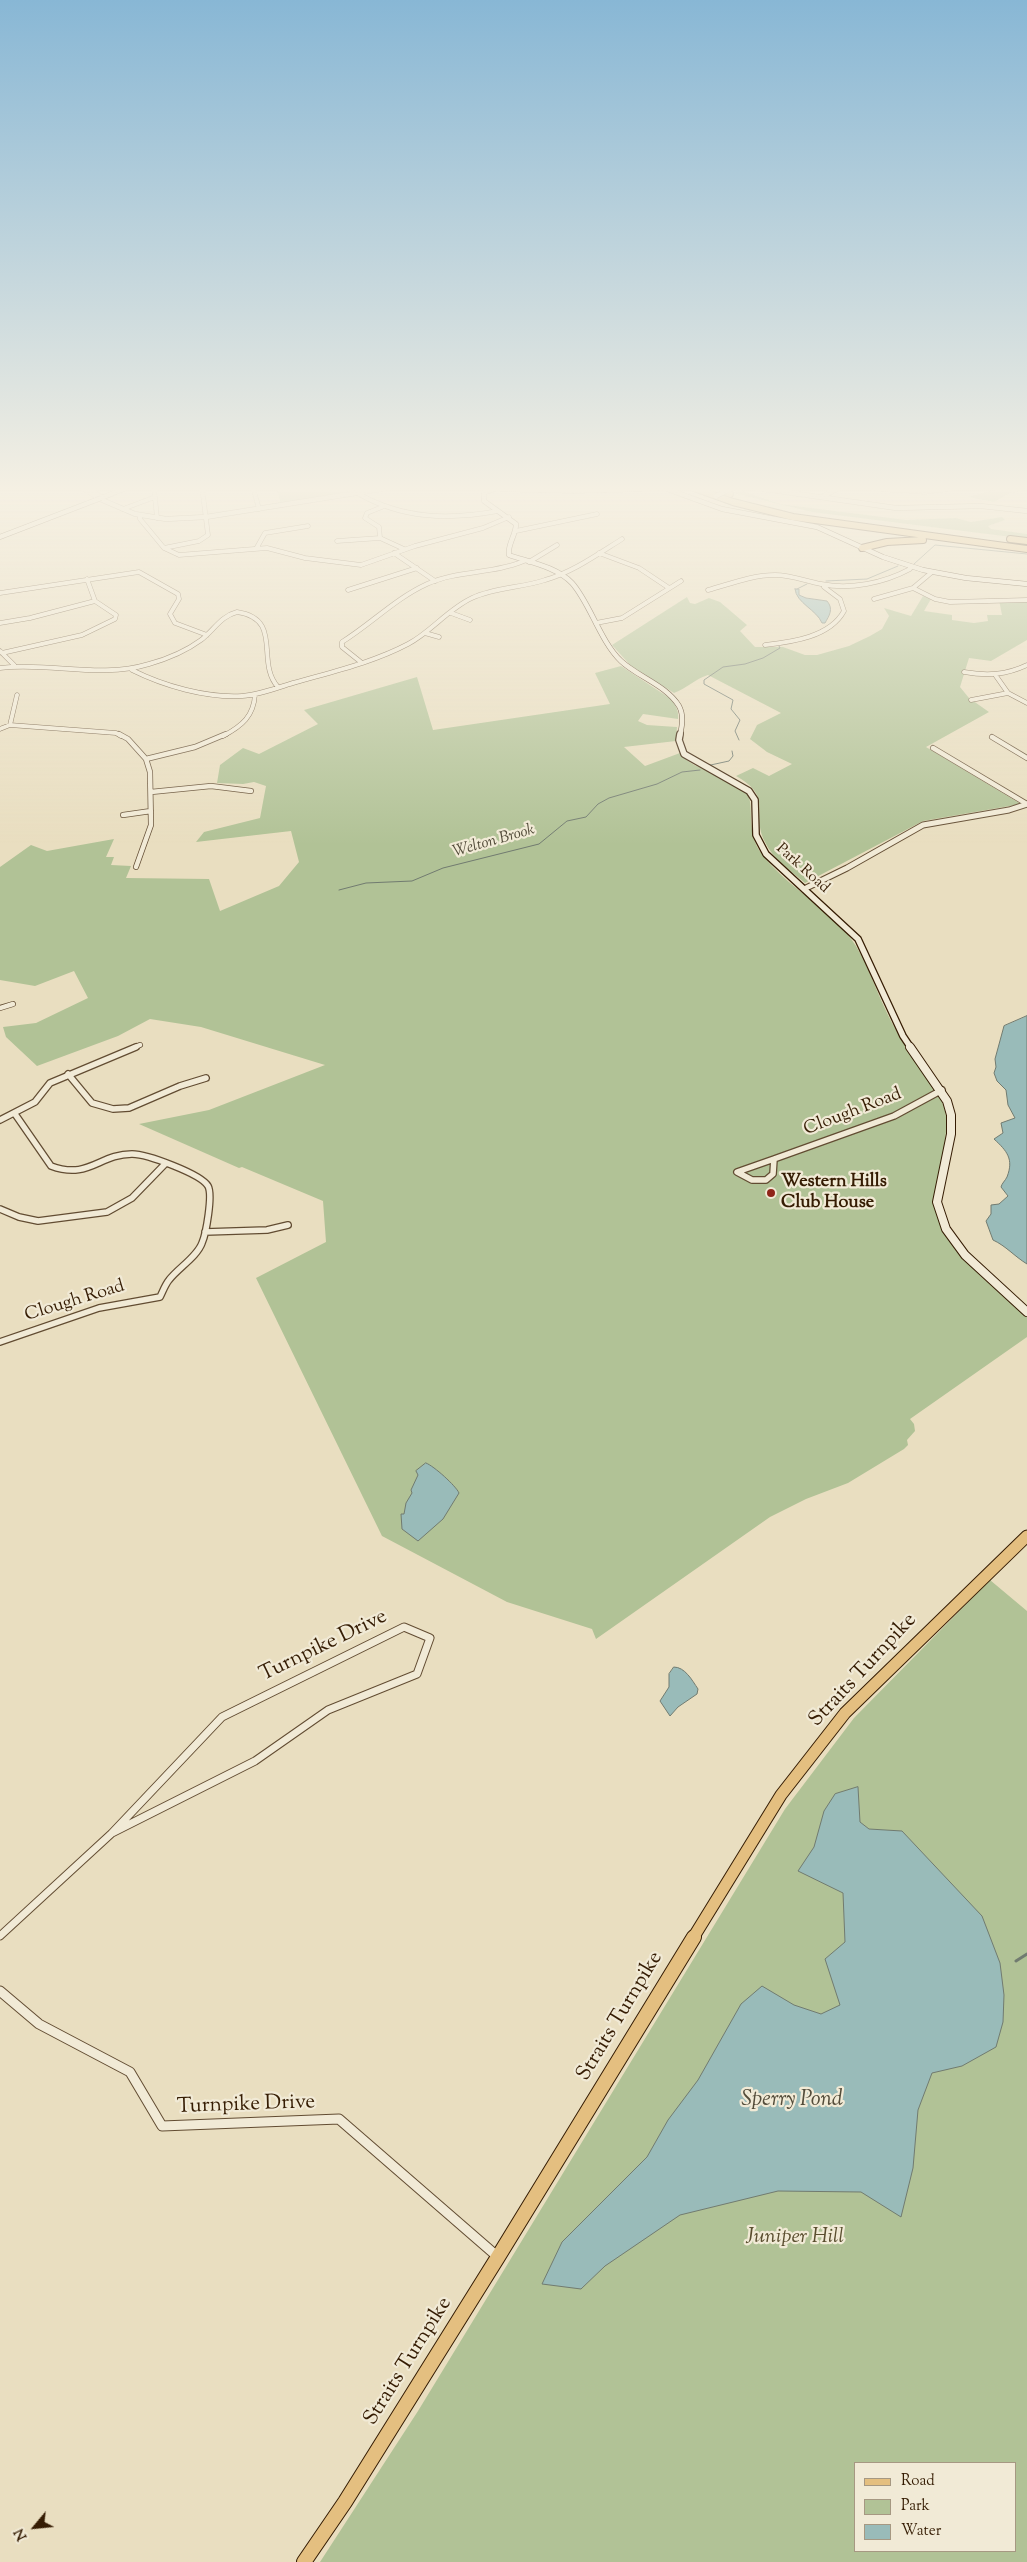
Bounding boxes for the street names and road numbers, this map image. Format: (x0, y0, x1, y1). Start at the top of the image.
street label: Park Road (772, 840, 832, 898)
street label: Clough Road (801, 1084, 905, 1142)
street label: Clough Road (22, 1277, 128, 1327)
street label: Turnpike Drive (256, 1605, 392, 1689)
street label: Straits Turnpike (805, 1609, 923, 1733)
street label: Straits Turnpike (572, 1948, 670, 2086)
street label: Turnpike Drive (176, 2091, 316, 2121)
street label: Straits Turnpike (359, 2293, 459, 2431)

